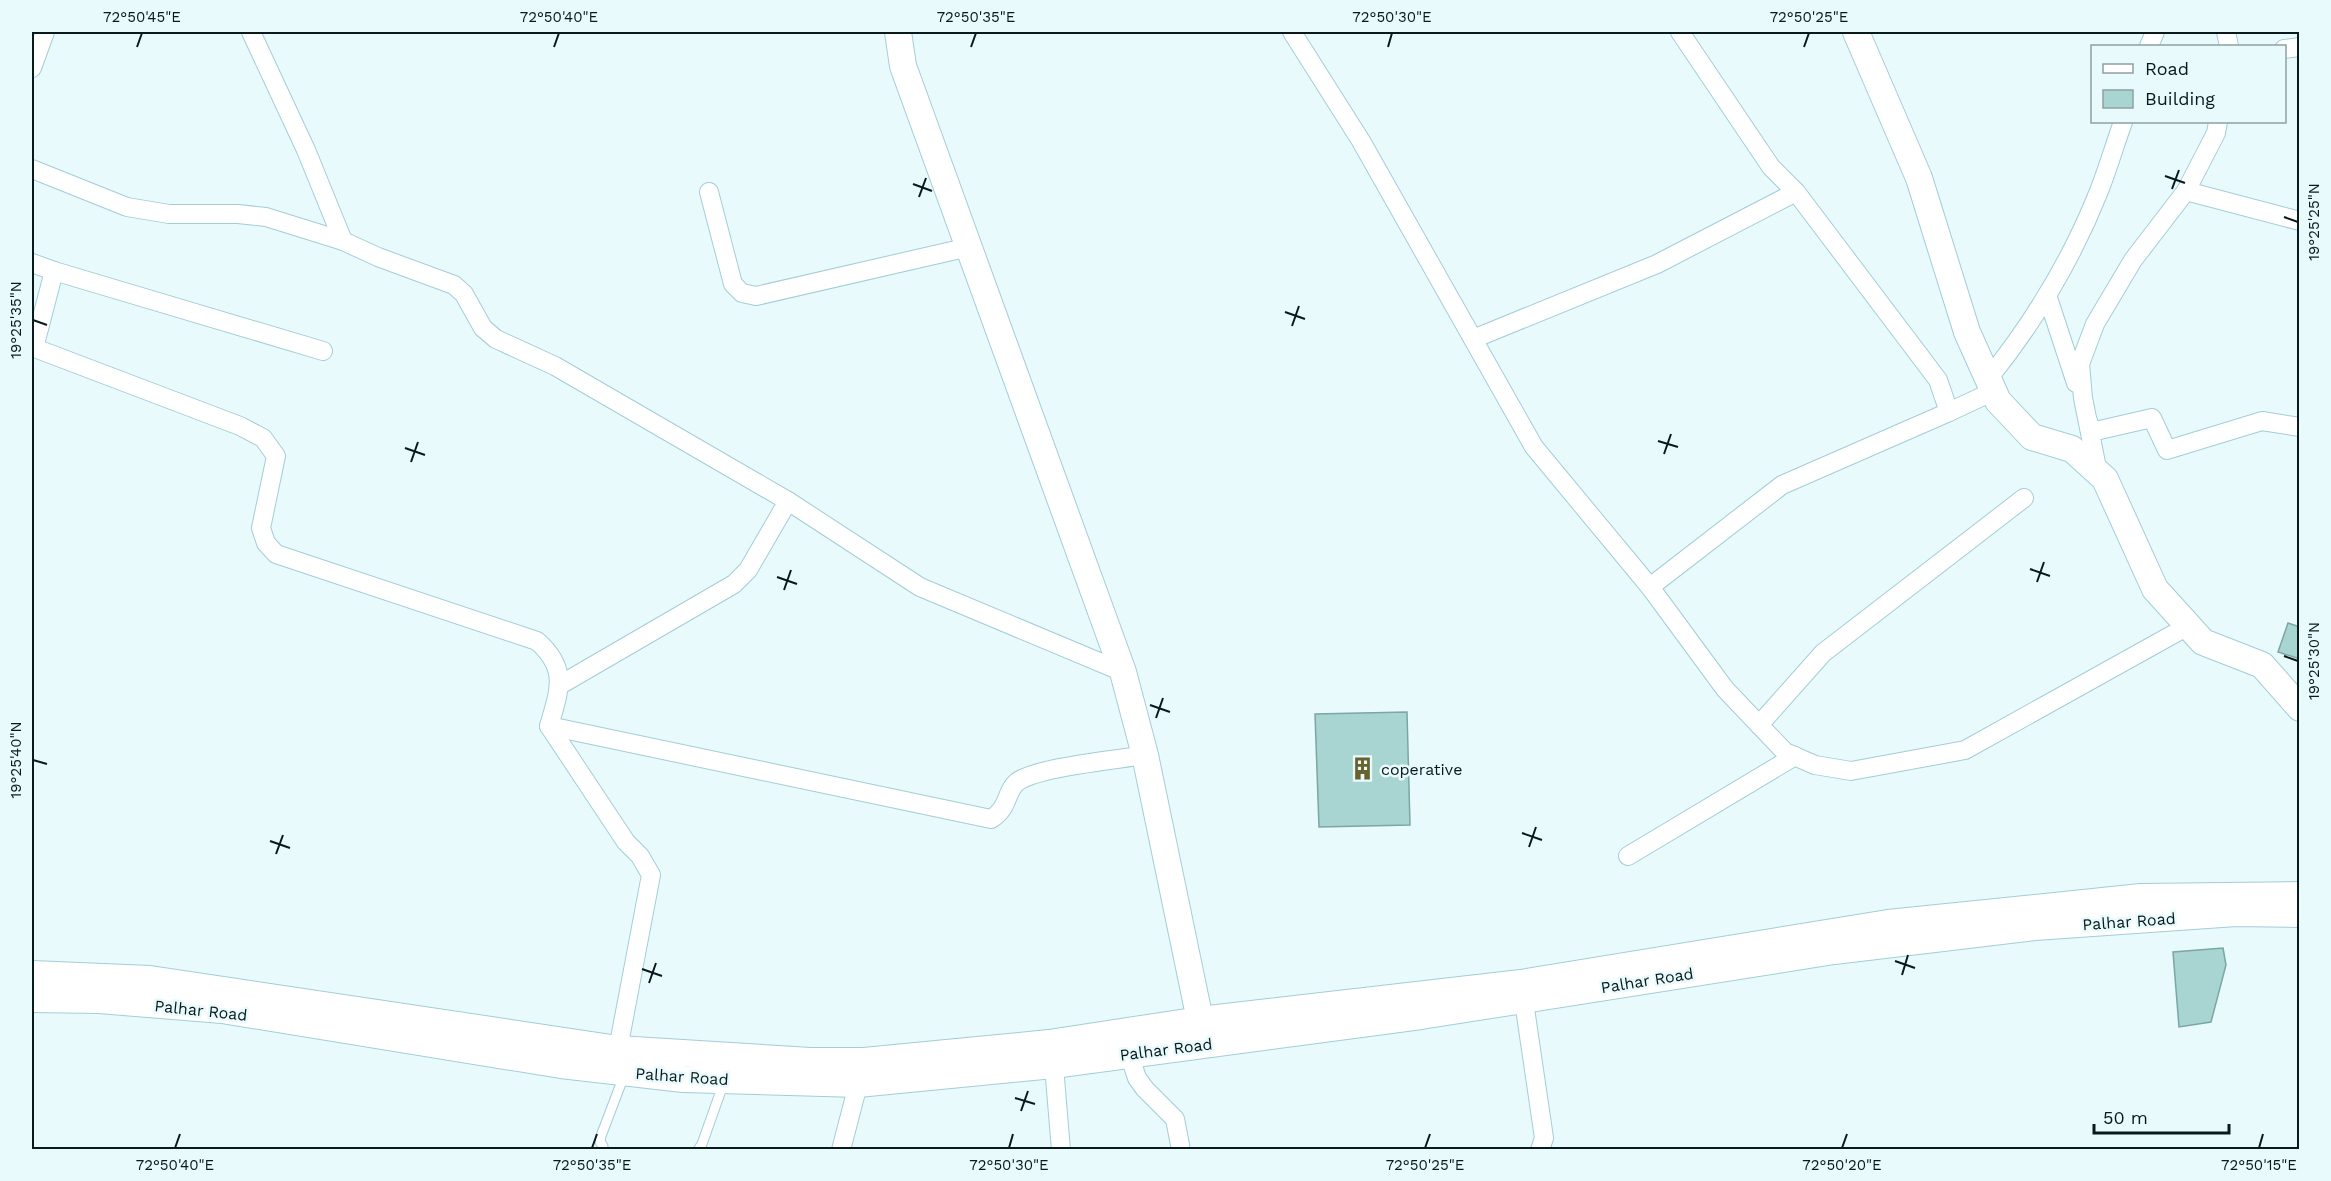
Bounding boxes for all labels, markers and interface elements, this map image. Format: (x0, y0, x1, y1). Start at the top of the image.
text: 72°50'45"E (103, 8, 181, 26)
text: 72°50'40"E (520, 8, 598, 26)
text: 72°50'35"E (937, 8, 1015, 26)
text: 72°50'30"E (1352, 8, 1432, 26)
text: 72°50'25"E (1770, 8, 1848, 26)
legend (2091, 45, 2286, 123)
text: Road (2145, 58, 2189, 79)
text: Building (2145, 88, 2215, 109)
text: 19°25'25"N (2305, 183, 2323, 261)
text: 19°25'35"N (7, 281, 25, 359)
text: 19°25'30"N (2305, 622, 2323, 700)
text: 19°25'40"N (7, 721, 25, 799)
building icon: coperative (1350, 756, 1376, 782)
place label: coperative (1381, 760, 1462, 779)
street label: Palhar Road (2082, 909, 2176, 934)
street label: Palhar Road (1599, 964, 1695, 997)
street label: Palhar Road (154, 996, 248, 1025)
street label: Palhar Road (1119, 1034, 1214, 1065)
street label: Palhar Road (635, 1064, 729, 1089)
scale bar (2094, 1097, 2229, 1135)
text: 50 m (2103, 1107, 2148, 1128)
text: 72°50'40"E (136, 1156, 214, 1174)
text: 72°50'35"E (553, 1156, 631, 1174)
text: 72°50'30"E (969, 1156, 1049, 1174)
text: 72°50'25"E (1386, 1156, 1464, 1174)
text: 72°50'20"E (1802, 1156, 1882, 1174)
text: 72°50'15"E (2221, 1156, 2297, 1174)

